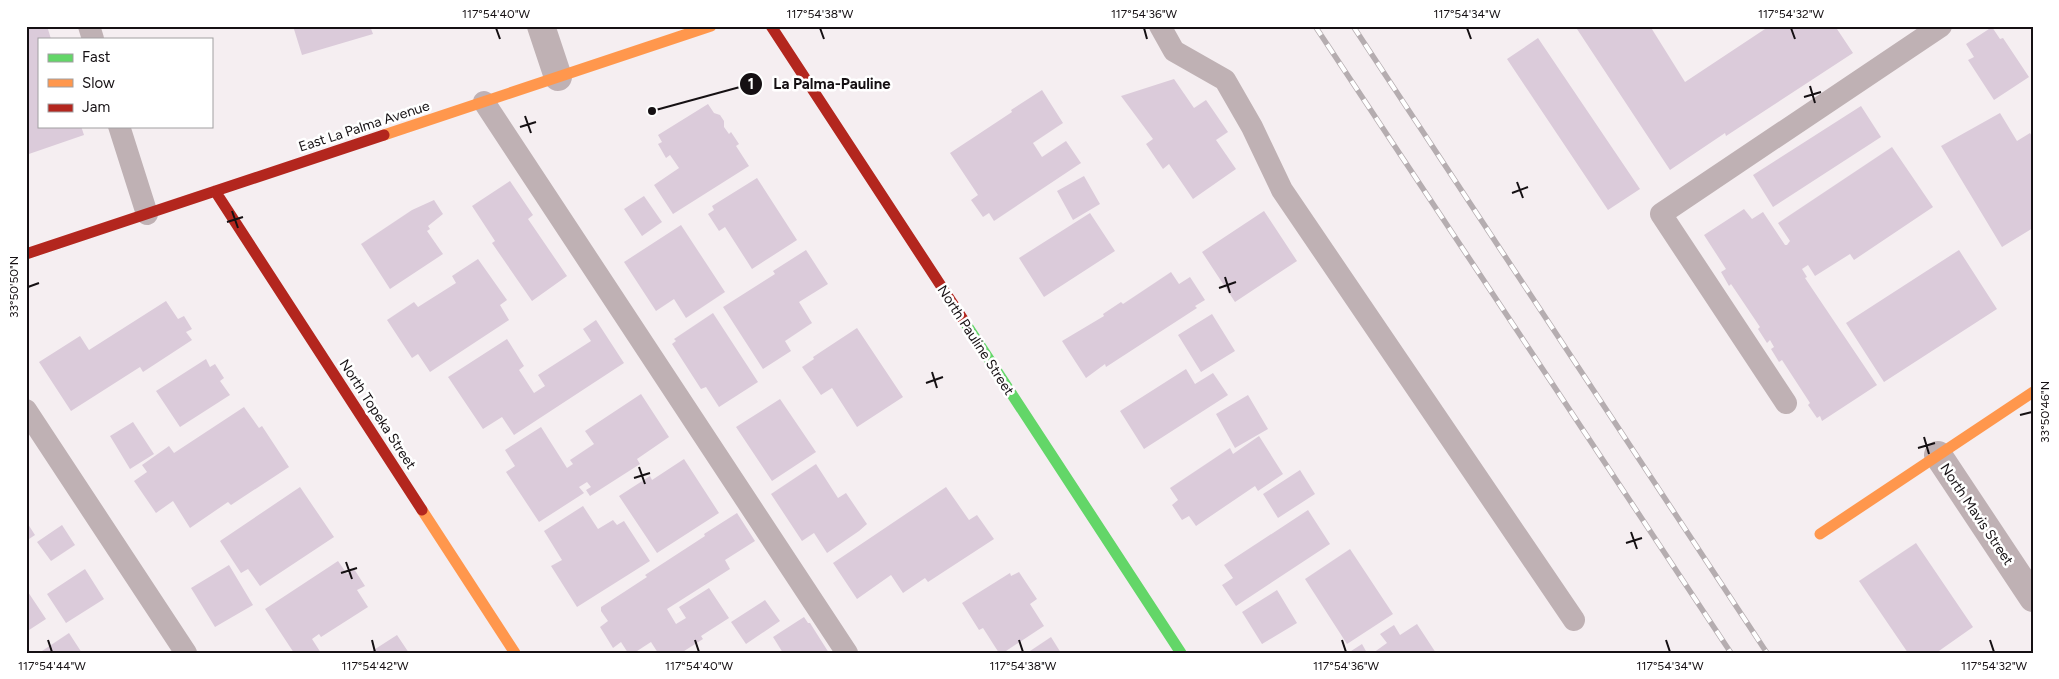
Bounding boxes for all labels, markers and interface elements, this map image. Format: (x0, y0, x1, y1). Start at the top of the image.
text: 117°54'40"W (462, 7, 530, 21)
text: 117°54'38"W (787, 7, 854, 21)
text: 117°54'36"W (1111, 7, 1178, 21)
text: 117°54'34"W (1434, 7, 1501, 21)
text: 117°54'32"W (1758, 7, 1825, 21)
legend (38, 38, 212, 128)
text: Fast (82, 48, 111, 66)
callout: La Palma-Pauline (738, 69, 900, 99)
text: Slow (82, 74, 115, 92)
text: 1 (748, 75, 754, 93)
text: La Palma-Pauline (773, 75, 891, 93)
street label: East La Palma Avenue (297, 97, 432, 156)
text: Jam (82, 98, 110, 116)
text: 33°50'50"N (7, 256, 21, 318)
street label: North Pauline Street (934, 282, 1017, 398)
street label: North Topeka Street (336, 356, 419, 472)
text: 33°50'46"N (2038, 381, 2052, 443)
street label: North Mavis Street (1936, 460, 2017, 568)
text: 117°54'44"W (18, 659, 86, 673)
text: 117°54'42"W (341, 659, 409, 673)
text: 117°54'40"W (665, 659, 733, 673)
text: 117°54'38"W (990, 659, 1057, 673)
text: 117°54'36"W (1313, 659, 1380, 673)
text: 117°54'34"W (1637, 659, 1704, 673)
text: 117°54'32"W (1961, 659, 2028, 673)

